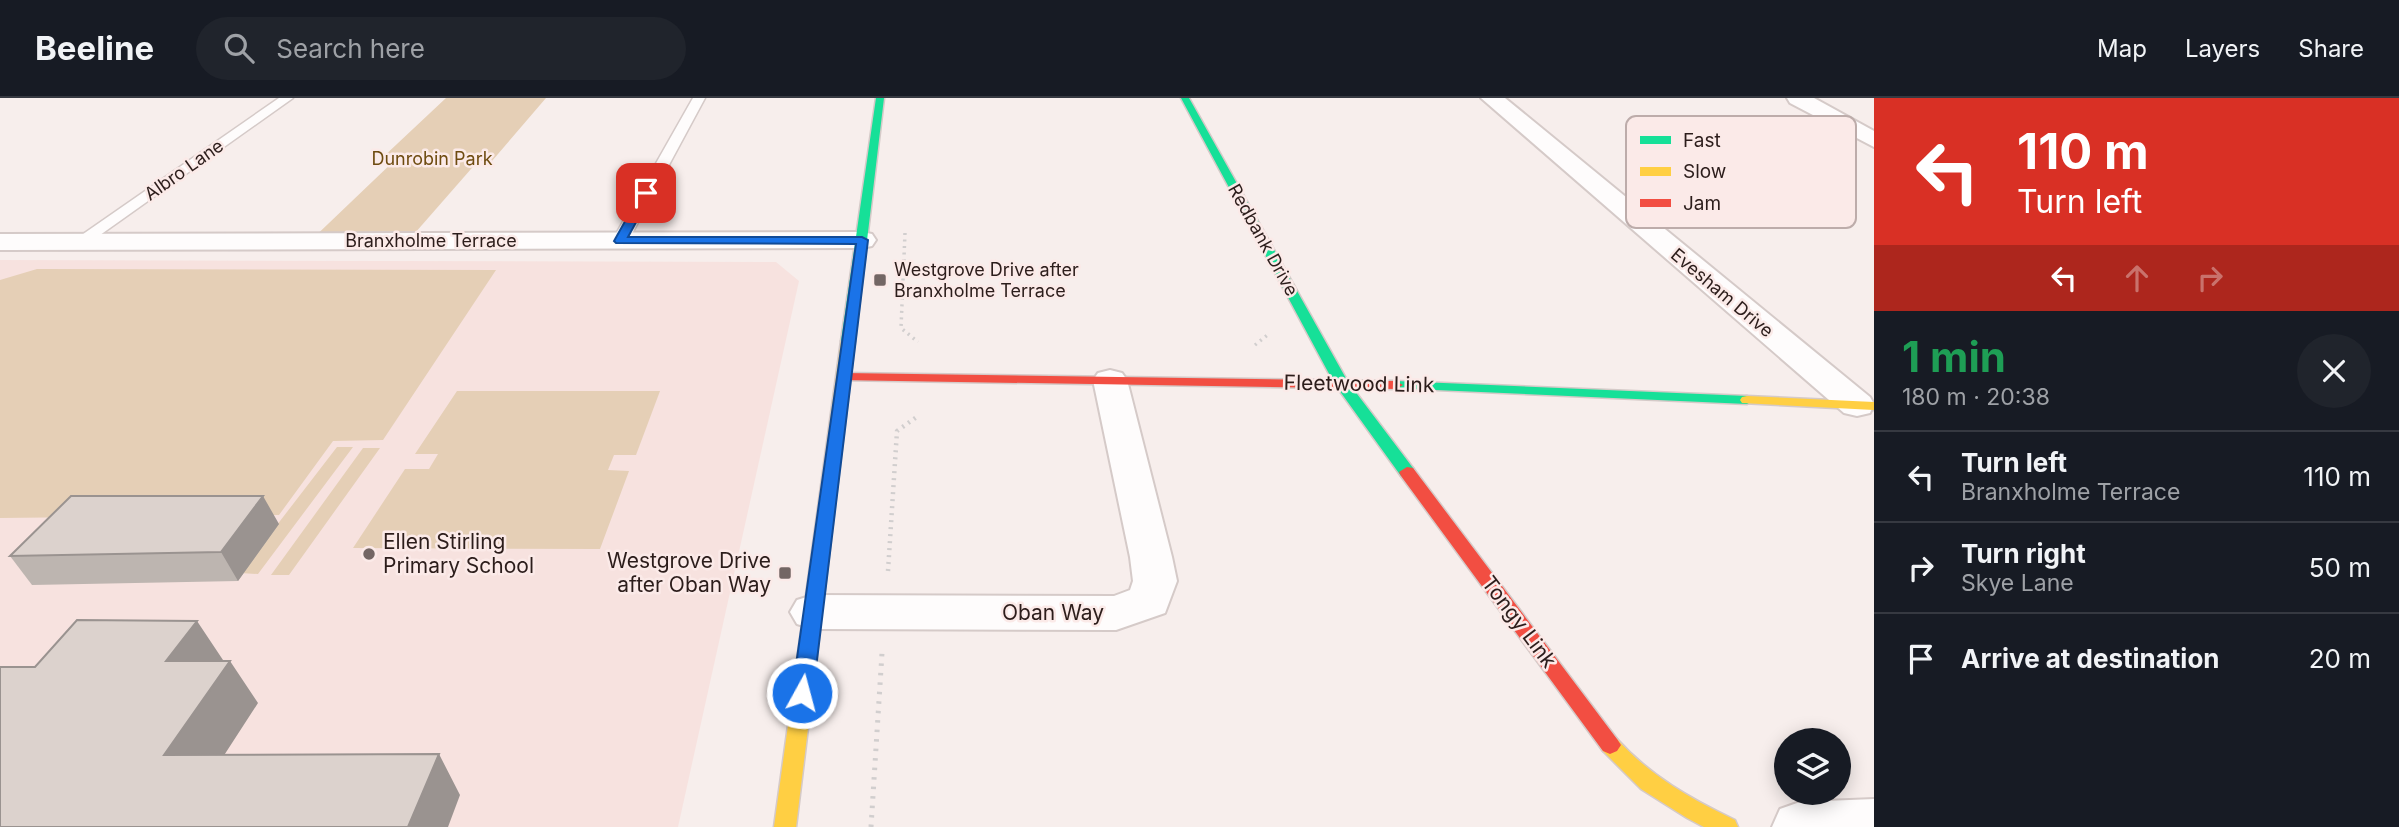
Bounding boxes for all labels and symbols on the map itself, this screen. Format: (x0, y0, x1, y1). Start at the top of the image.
legend (1626, 116, 1856, 228)
text: Fast (1683, 129, 1721, 152)
street label: Albro Lane (140, 135, 227, 204)
park label: Dunrobin Park (371, 148, 493, 169)
text: Slow (1683, 160, 1726, 183)
pin (616, 163, 676, 223)
street label: Redbank Drive (1224, 180, 1303, 299)
text: Jam (1683, 192, 1721, 215)
street label: Branxholme Terrace (345, 230, 517, 251)
street label: Evesham Drive (1667, 244, 1778, 341)
place label: Westgrove Drive after Branxholme Terrace (894, 259, 1079, 301)
marker: Westgrove Drive after Branxholme Terrace (872, 272, 888, 288)
street label: Fleetwood Link (1283, 370, 1435, 397)
place label: Ellen Stirling Primary School (383, 529, 534, 578)
marker: Ellen Stirling Primary School (361, 546, 377, 562)
place label: Westgrove Drive after Oban Way (607, 548, 771, 597)
marker: Westgrove Drive after Oban Way (777, 565, 793, 581)
street label: Tongy Link (1477, 571, 1562, 673)
street label: Oban Way (1002, 600, 1104, 625)
position arrow (765, 656, 839, 730)

